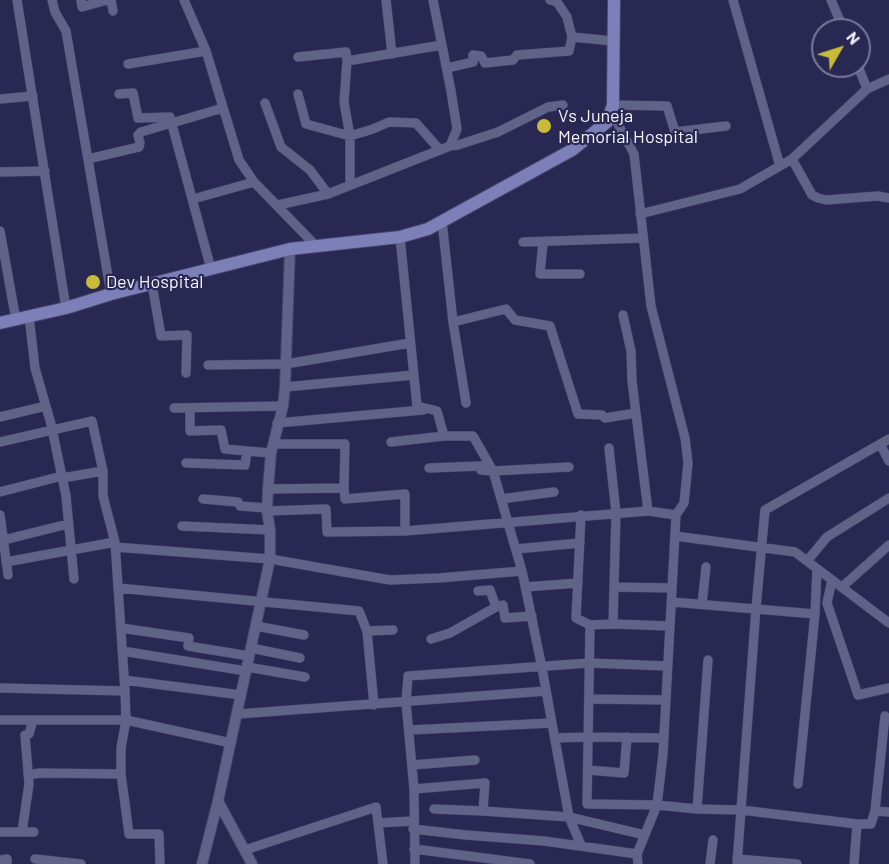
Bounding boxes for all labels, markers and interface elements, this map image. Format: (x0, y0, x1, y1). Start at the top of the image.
north arrow (811, 18, 871, 78)
text: N (843, 27, 865, 48)
place label: Vs Juneja Memorial Hospital (558, 105, 698, 148)
marker: Vs Juneja Memorial Hospital (535, 117, 553, 135)
place label: Dev Hospital (106, 271, 203, 293)
marker: Dev Hospital (84, 273, 102, 291)

